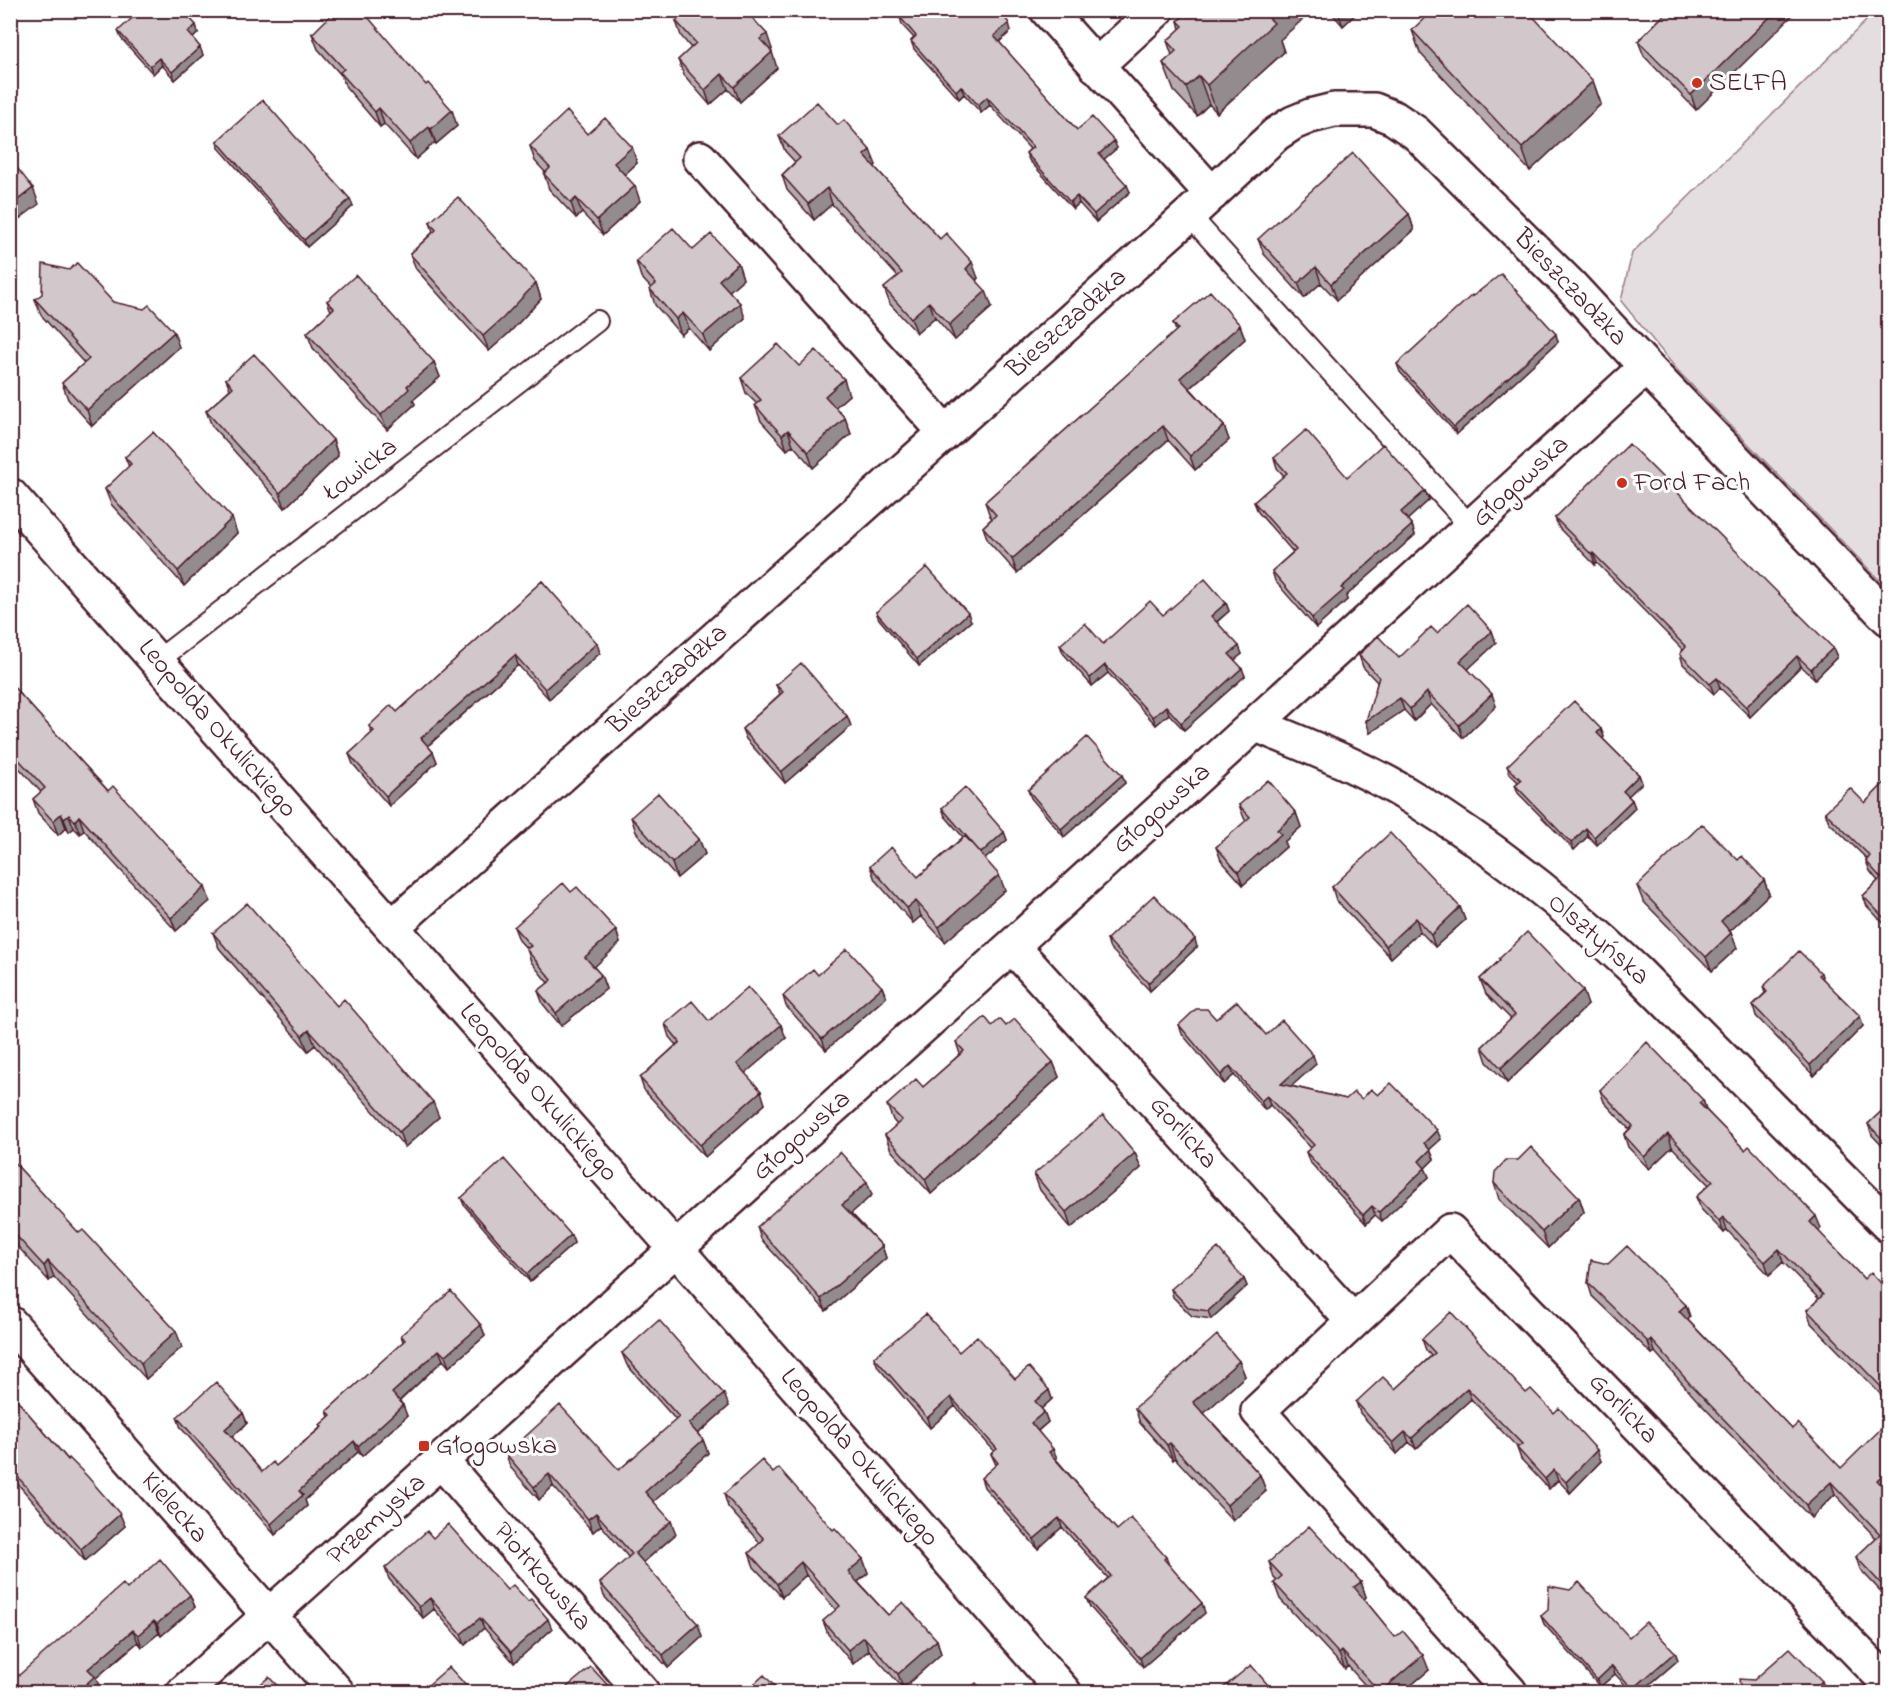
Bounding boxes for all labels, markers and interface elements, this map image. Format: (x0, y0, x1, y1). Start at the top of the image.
place label: SELFA (1709, 64, 1787, 103)
marker: SELFA (1690, 76, 1704, 90)
street label: Bieszczadzka (1503, 219, 1636, 356)
street label: Bieszczadzka (997, 259, 1136, 390)
street label: Głogowska (1463, 426, 1579, 538)
street label: Łowicka (315, 428, 406, 512)
place label: Ford Fach (1633, 464, 1750, 503)
marker: Ford Fach (1615, 476, 1629, 490)
street label: Bieszczadzka (598, 615, 737, 746)
street label: Leopolda Okulickiego (128, 631, 306, 827)
street label: Głogowska (1104, 754, 1220, 864)
street label: Olsztyńska (1538, 884, 1658, 996)
street label: Leopolda Okulickiego (449, 995, 627, 1191)
street label: Głogowska (744, 1081, 860, 1191)
street label: Gorlicka (1139, 1088, 1227, 1178)
street label: Leopolda Okulickiego (770, 1360, 948, 1556)
street label: Gorlicka (1579, 1364, 1667, 1454)
place label: Głogowska (436, 1427, 557, 1466)
marker: Głogowska (417, 1439, 431, 1453)
street label: Kielecka (131, 1463, 217, 1553)
street label: Przemyska (319, 1465, 435, 1575)
street label: Piotrkowska (483, 1514, 601, 1640)

